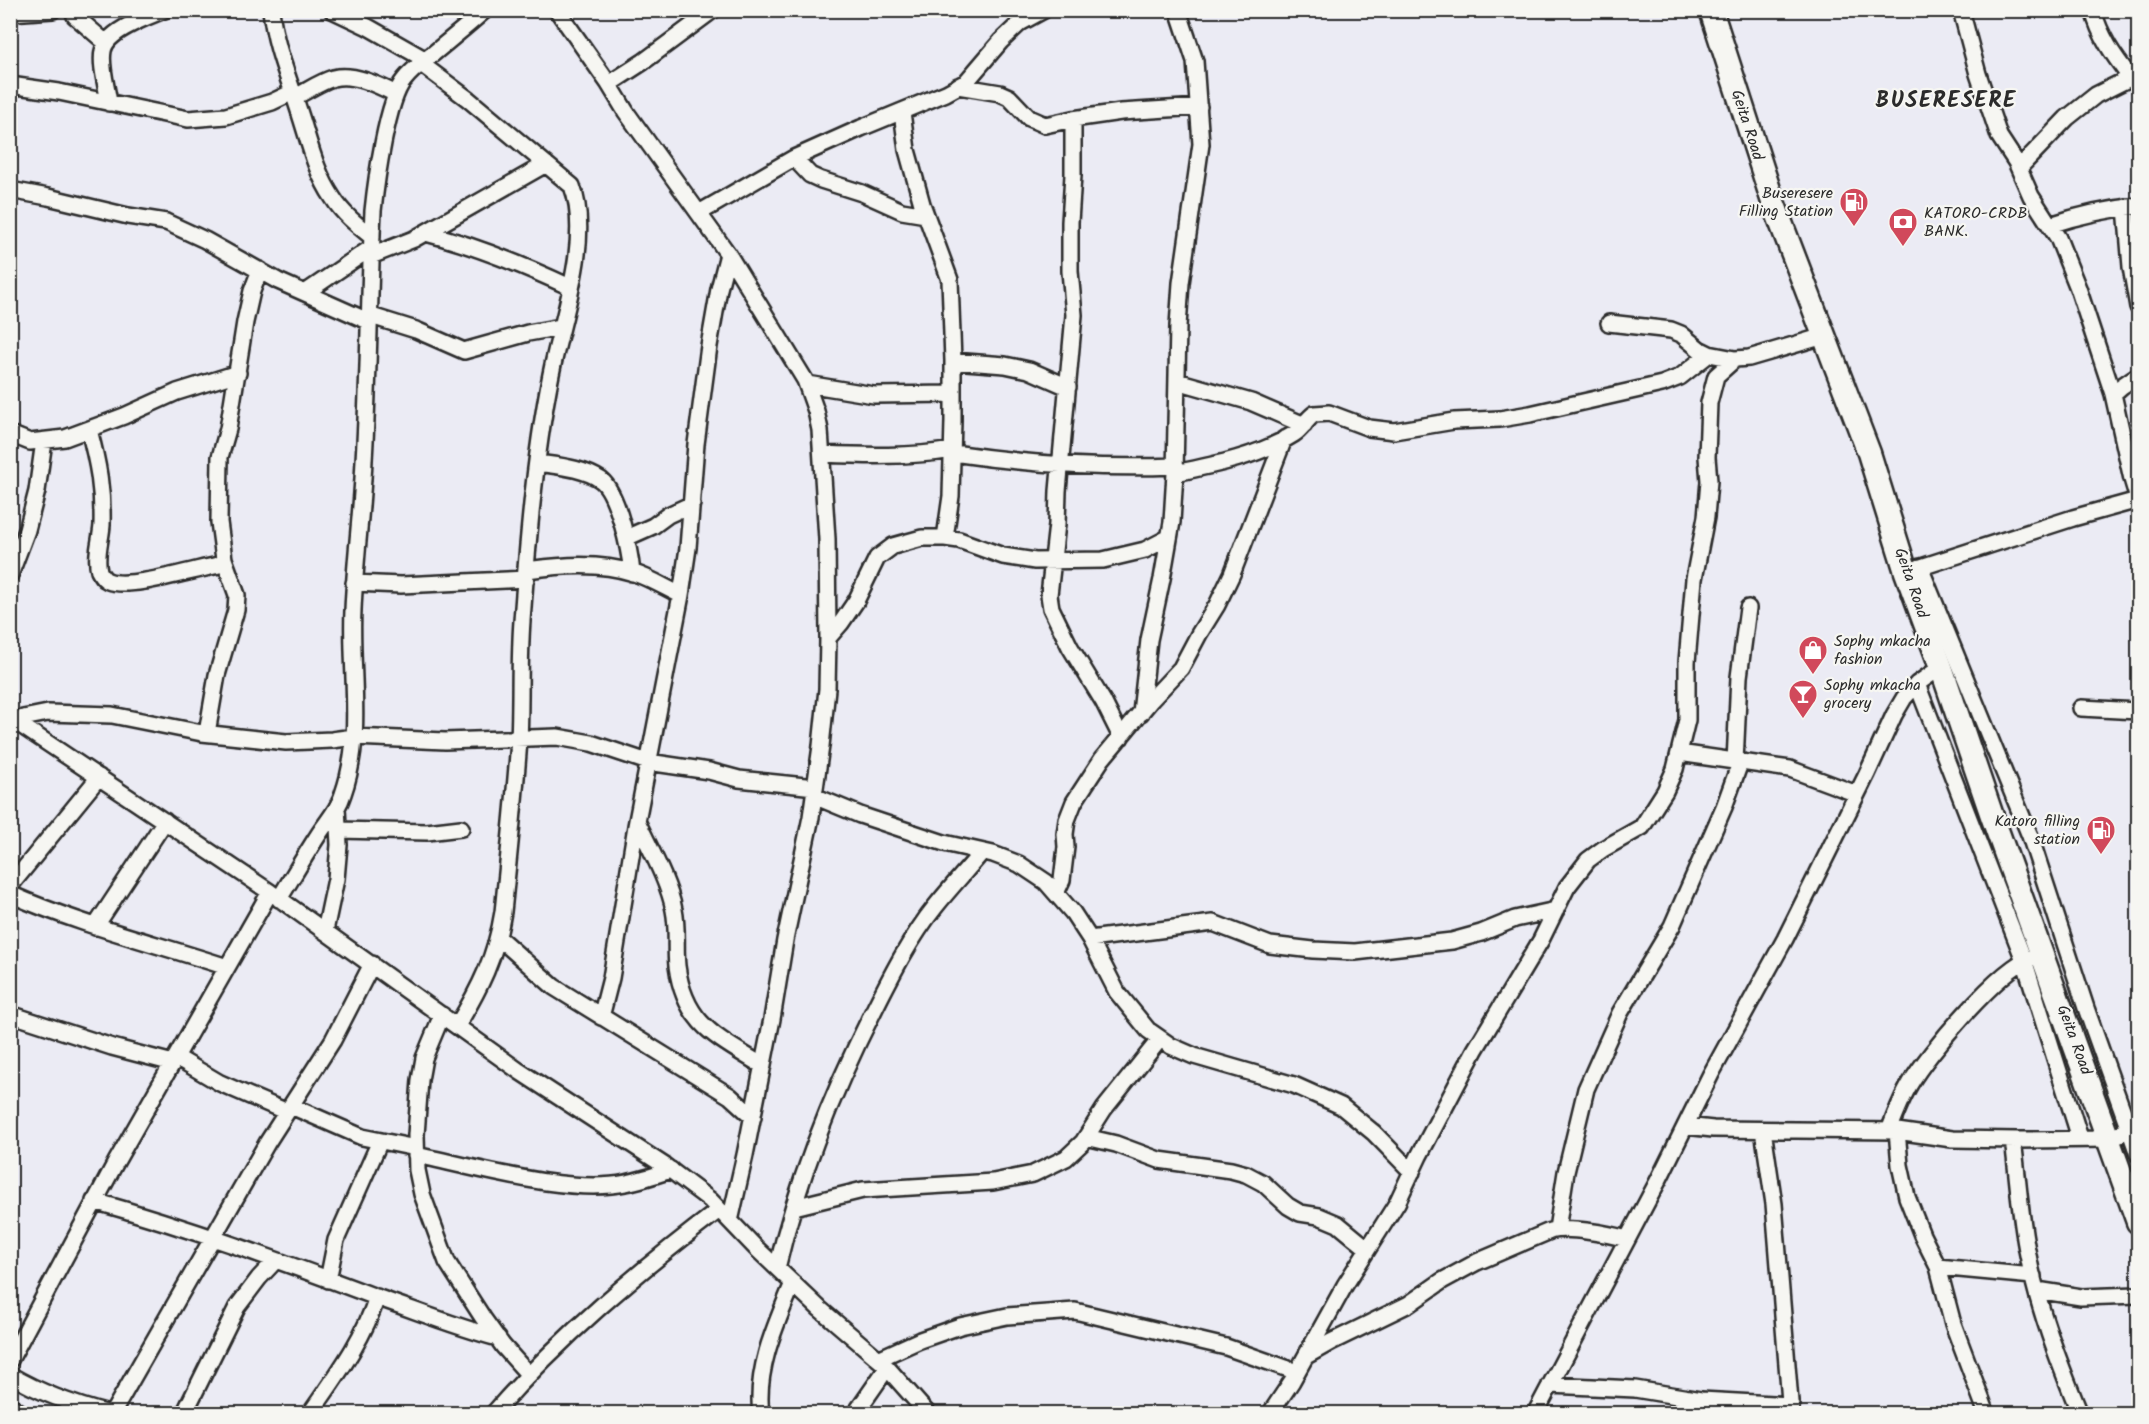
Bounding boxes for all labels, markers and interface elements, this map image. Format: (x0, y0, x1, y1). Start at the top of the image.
district label: BUSERESERE (1875, 84, 2017, 119)
street label: Geita Road (1724, 86, 1770, 165)
place label: Buseresere Filling Station (1739, 181, 1833, 224)
fuel station icon: Buseresere Filling Station (1838, 186, 1870, 228)
place label: KATORO-CRDB BANK. (1924, 201, 2028, 244)
bank icon: KATORO-CRDB BANK. (1887, 206, 1919, 248)
street label: Geita Road (1887, 544, 1935, 623)
place label: Sophy mkacha fashion (1834, 629, 1931, 672)
shop icon: Sophy mkacha fashion (1797, 634, 1829, 676)
place label: Sophy mkacha grocery (1823, 673, 1921, 716)
bar icon: Sophy mkacha grocery (1787, 678, 1819, 720)
place label: Katoro filling station (1994, 809, 2080, 852)
fuel station icon: Katoro filling station (2085, 814, 2117, 856)
street label: Geita Road (2050, 1001, 2099, 1080)

